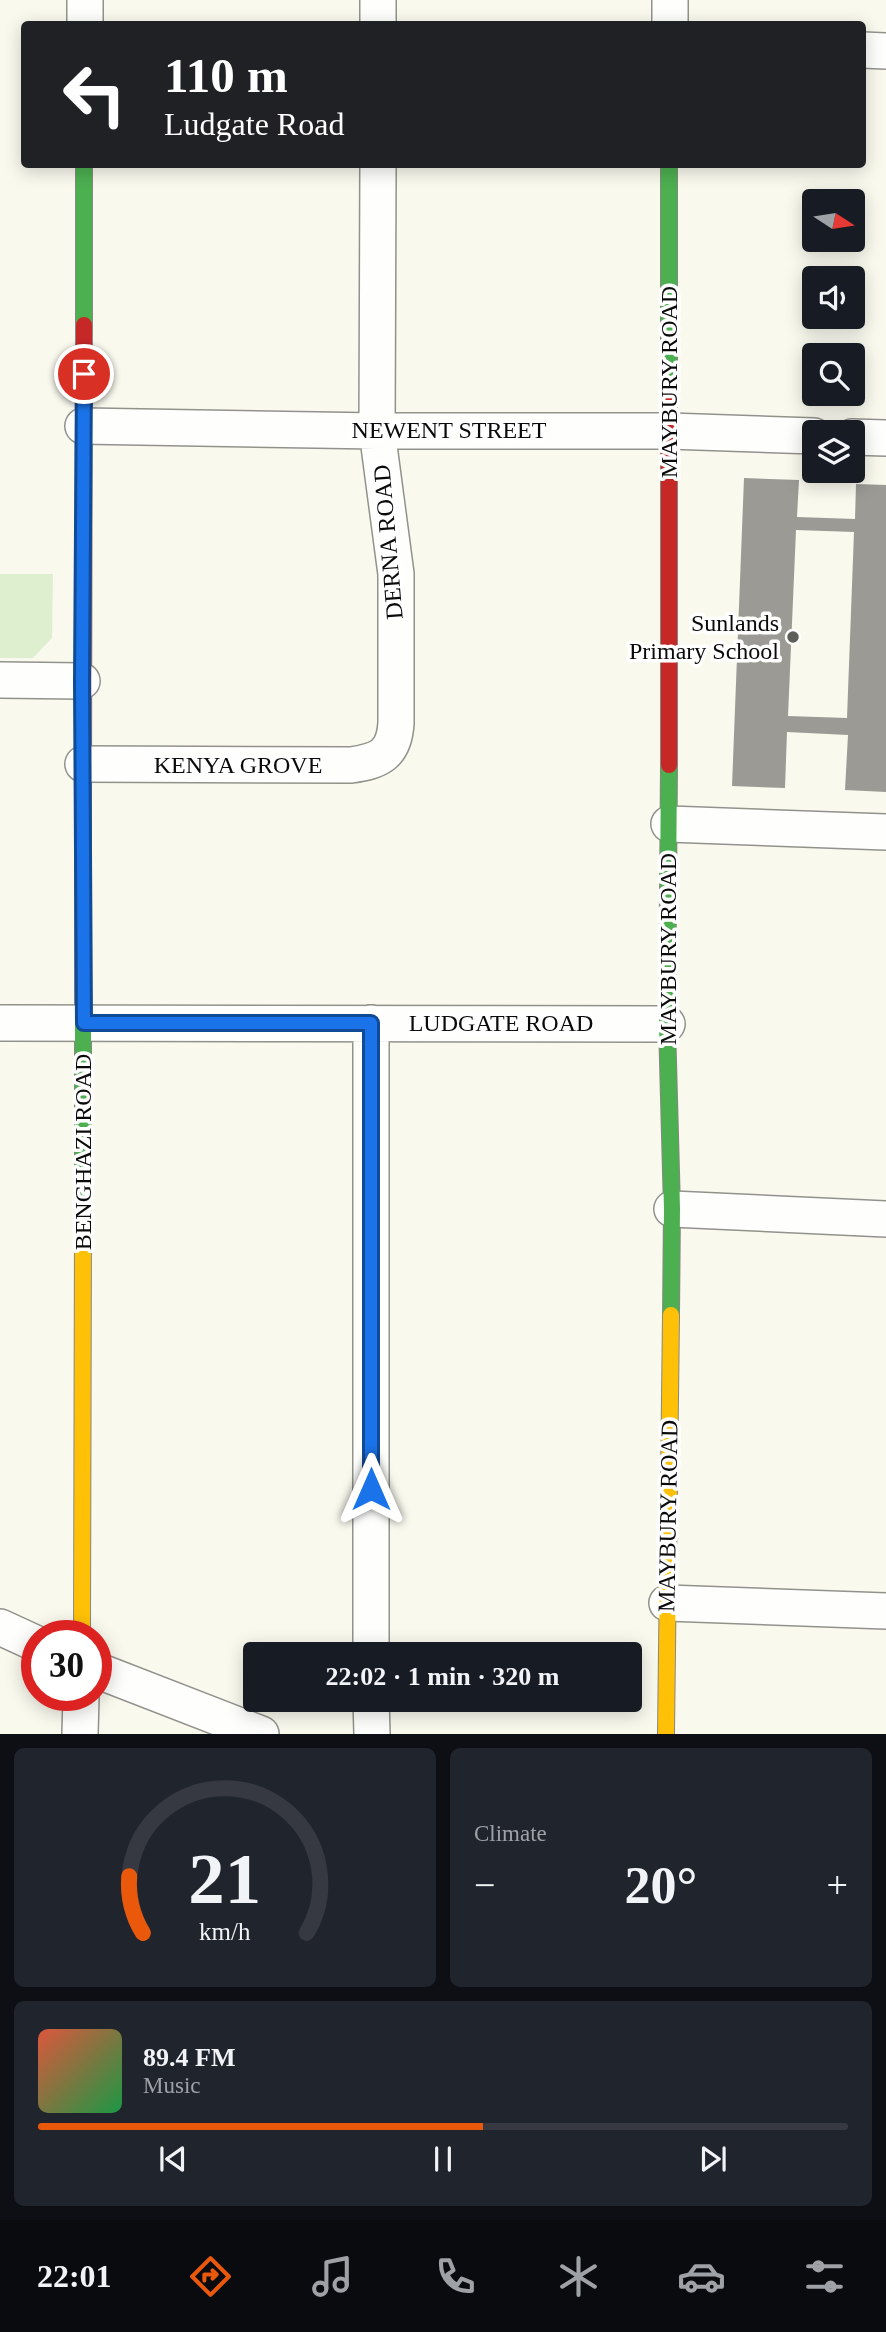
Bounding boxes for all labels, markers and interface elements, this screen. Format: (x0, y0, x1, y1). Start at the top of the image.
text: 110 m (164, 48, 288, 103)
icon: left (49, 49, 140, 140)
text: Ludgate Road (164, 106, 344, 142)
north arrow (802, 189, 864, 252)
map controls (802, 189, 865, 483)
button: sound (802, 266, 865, 329)
street label: MAYBURY ROAD (656, 286, 682, 478)
button: search (802, 343, 865, 406)
pin (54, 344, 114, 404)
icon: arrive (65, 355, 103, 393)
street label: NEWENT STREET (352, 417, 547, 443)
button: layers (802, 420, 865, 483)
street label: DERNA ROAD (368, 463, 408, 621)
place label: Sunlands Primary School (629, 610, 779, 664)
marker: Sunlands Primary School (785, 629, 801, 645)
street label: KENYA GROVE (154, 752, 322, 778)
street label: MAYBURY ROAD (655, 853, 681, 1045)
street label: LUDGATE ROAD (409, 1010, 593, 1036)
street label: BENGHAZI ROAD (70, 1054, 96, 1250)
street label: MAYBURY ROAD (653, 1420, 683, 1612)
position arrow (334, 1452, 408, 1526)
speed limit sign: 30 (21, 1620, 112, 1711)
text: 22:02 · 1 min · 320 m (326, 1662, 560, 1691)
text: Climate (474, 1821, 547, 1846)
text: 21 (189, 1839, 261, 1920)
text: 20° (625, 1857, 697, 1914)
text: − (474, 1864, 495, 1906)
text: + (827, 1864, 848, 1906)
text: km/h (199, 1918, 251, 1945)
text: 89.4 FM (143, 2043, 235, 2072)
text: Music (143, 2073, 201, 2098)
icon: previous (154, 2140, 192, 2178)
icon: pause (424, 2140, 462, 2178)
icon: next (694, 2140, 732, 2178)
icon: directions (186, 2252, 235, 2301)
icon: music (308, 2252, 357, 2301)
icon: phone (431, 2252, 480, 2301)
icon: climate (554, 2252, 603, 2301)
icon: car (677, 2252, 726, 2301)
icon: filters (800, 2252, 849, 2301)
text: 22:01 (37, 2258, 112, 2294)

